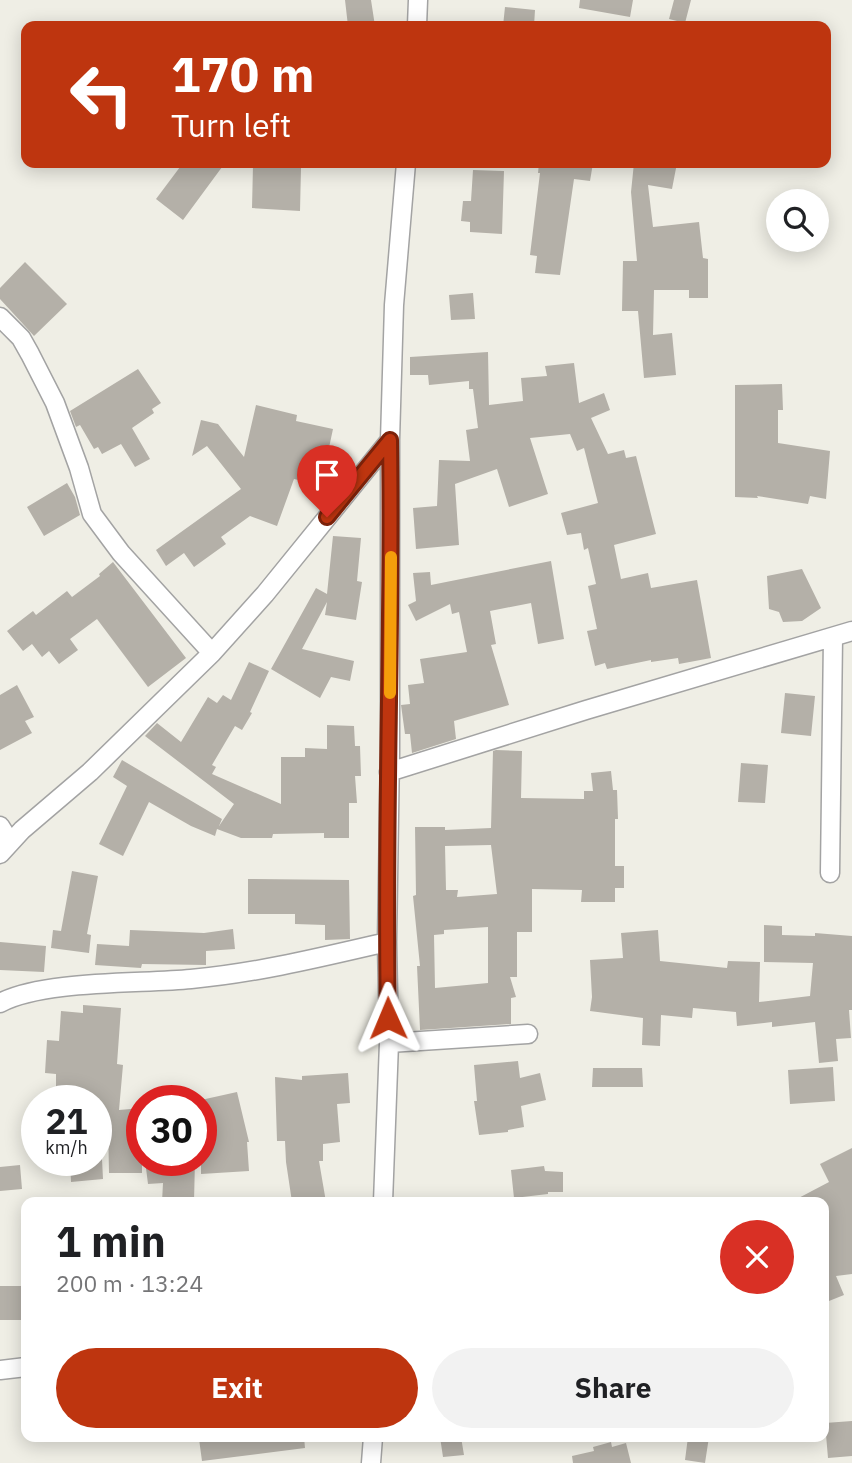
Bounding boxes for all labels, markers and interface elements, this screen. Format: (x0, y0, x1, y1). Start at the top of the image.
text: 170 m (171, 42, 315, 105)
icon: left (56, 49, 147, 140)
text: Turn left (171, 104, 291, 146)
map controls (766, 189, 829, 252)
button: search (766, 189, 829, 252)
pin (297, 445, 357, 517)
icon: arrive (308, 456, 346, 494)
position arrow (351, 981, 425, 1055)
speed limit sign: 30 (126, 1085, 217, 1176)
text: 21 (45, 1098, 88, 1144)
text: km/h (45, 1136, 88, 1159)
text: 1 min (56, 1214, 166, 1269)
button: close (720, 1220, 794, 1294)
text: 200 m · 13:24 (56, 1268, 203, 1298)
button: Exit (56, 1348, 418, 1428)
button: Share (432, 1348, 794, 1428)

